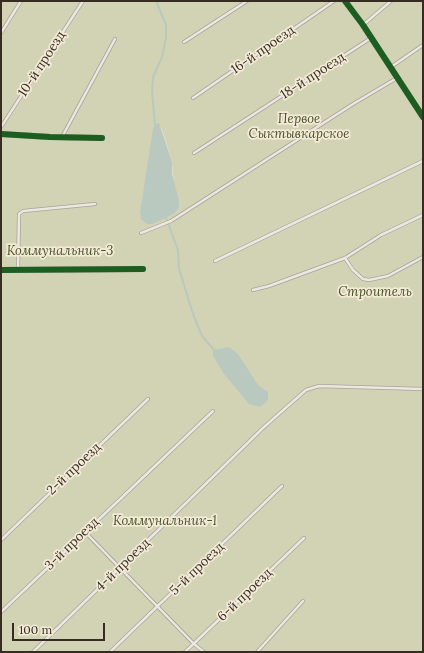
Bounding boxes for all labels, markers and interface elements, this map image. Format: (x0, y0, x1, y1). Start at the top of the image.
street label: 16-й проезд (228, 22, 298, 78)
street label: 10-й проезд (15, 28, 69, 100)
street label: 18-й проезд (278, 49, 348, 103)
park label: Первое Сыктывкарское (248, 111, 350, 142)
park label: Коммунальник-3 (7, 243, 113, 259)
park label: Строитель (338, 284, 412, 300)
street label: 2-й проезд (44, 440, 104, 498)
park label: Коммунальник-1 (113, 513, 217, 529)
street label: 3-й проезд (42, 514, 102, 574)
street label: 4-й проезд (93, 535, 153, 595)
street label: 5-й проезд (167, 539, 227, 599)
street label: 6-й проезд (215, 565, 275, 625)
scale bar (14, 615, 107, 641)
text: 100 m (19, 622, 52, 637)

